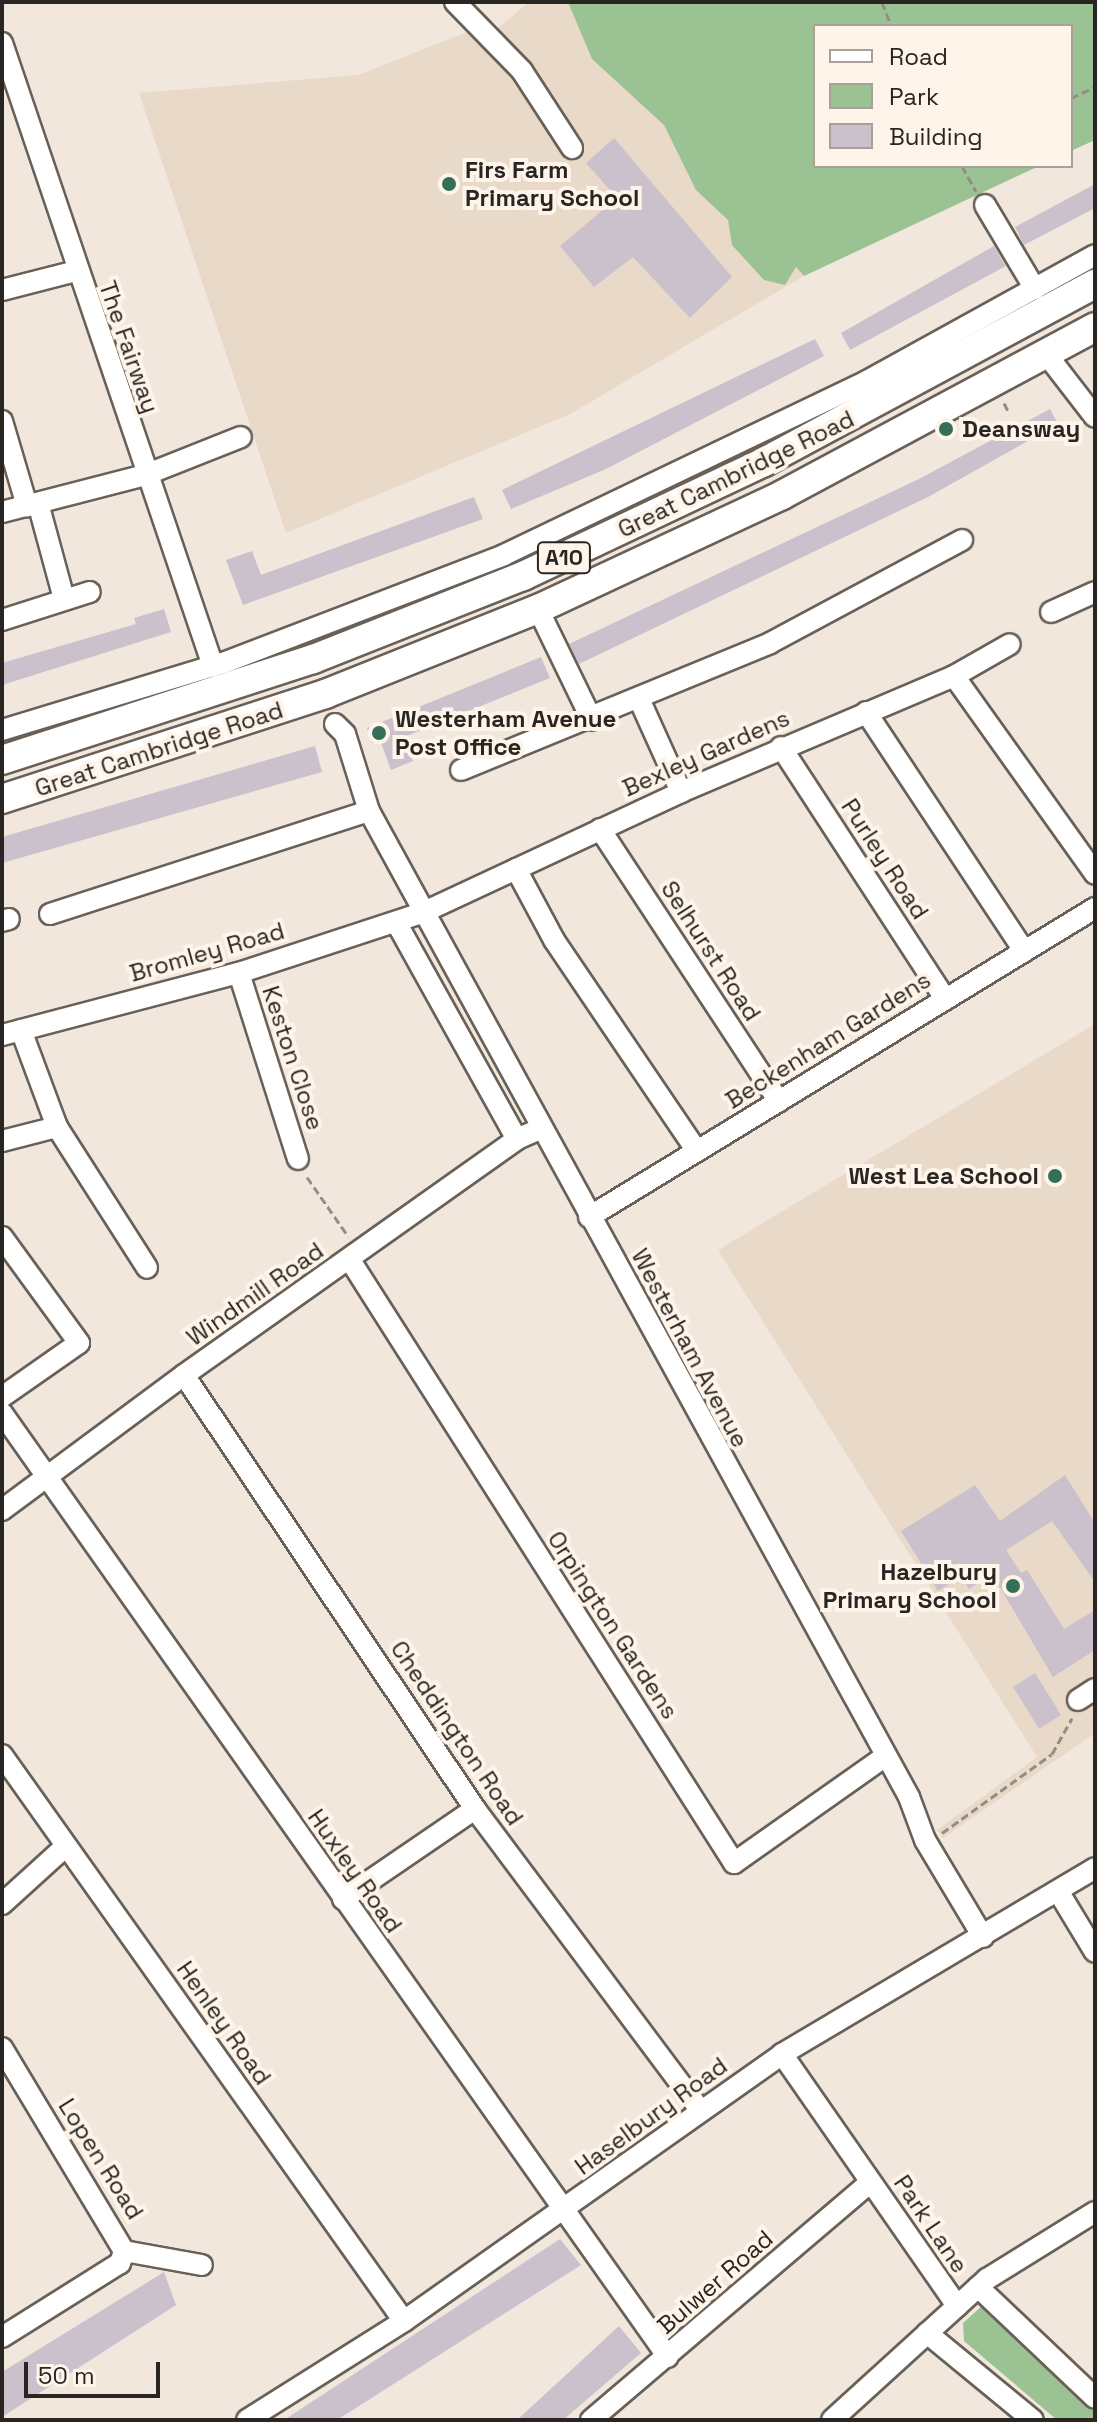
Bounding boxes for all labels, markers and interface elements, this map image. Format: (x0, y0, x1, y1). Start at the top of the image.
legend (813, 24, 1073, 168)
text: Road (889, 41, 948, 72)
text: Park (889, 81, 939, 112)
text: Building (889, 121, 983, 152)
place label: Firs Farm Primary School (465, 156, 639, 212)
marker: Firs Farm Primary School (440, 175, 458, 193)
street label: The Fairway (93, 277, 165, 417)
street label: Great Cambridge Road (613, 404, 859, 544)
place label: Deansway (962, 415, 1080, 443)
marker: Deansway (937, 420, 955, 438)
road number: A10 (536, 540, 592, 576)
street label: Great Cambridge Road (31, 695, 287, 803)
street label: Bexley Gardens (618, 703, 794, 803)
place label: Westerham Avenue Post Office (395, 705, 617, 761)
marker: Westerham Avenue Post Office (370, 724, 388, 742)
street label: Purley Road (835, 793, 935, 925)
street label: Selhurst Road (655, 876, 767, 1026)
street label: Bromley Road (126, 916, 288, 988)
street label: Beckenham Gardens (720, 965, 936, 1115)
street label: Keston Close (256, 982, 330, 1134)
place label: West Lea School (848, 1162, 1039, 1190)
marker: West Lea School (1046, 1167, 1064, 1185)
street label: Windmill Road (181, 1236, 329, 1352)
street label: Westerham Avenue (625, 1244, 755, 1452)
street label: Orpington Gardens (542, 1526, 684, 1724)
place label: Hazelbury Primary School (823, 1558, 997, 1614)
marker: Hazelbury Primary School (1004, 1577, 1022, 1595)
street label: Cheddington Road (385, 1635, 529, 1831)
street label: Huxley Road (302, 1804, 408, 1938)
street label: Henley Road (171, 1956, 277, 2090)
street label: Haselbury Road (569, 2051, 733, 2181)
street label: Lopen Road (52, 2093, 150, 2225)
street label: Park Lane (888, 2170, 974, 2278)
street label: Bulwer Road (651, 2224, 779, 2340)
scale bar (28, 2346, 164, 2396)
text: 50 m (38, 2360, 95, 2391)

